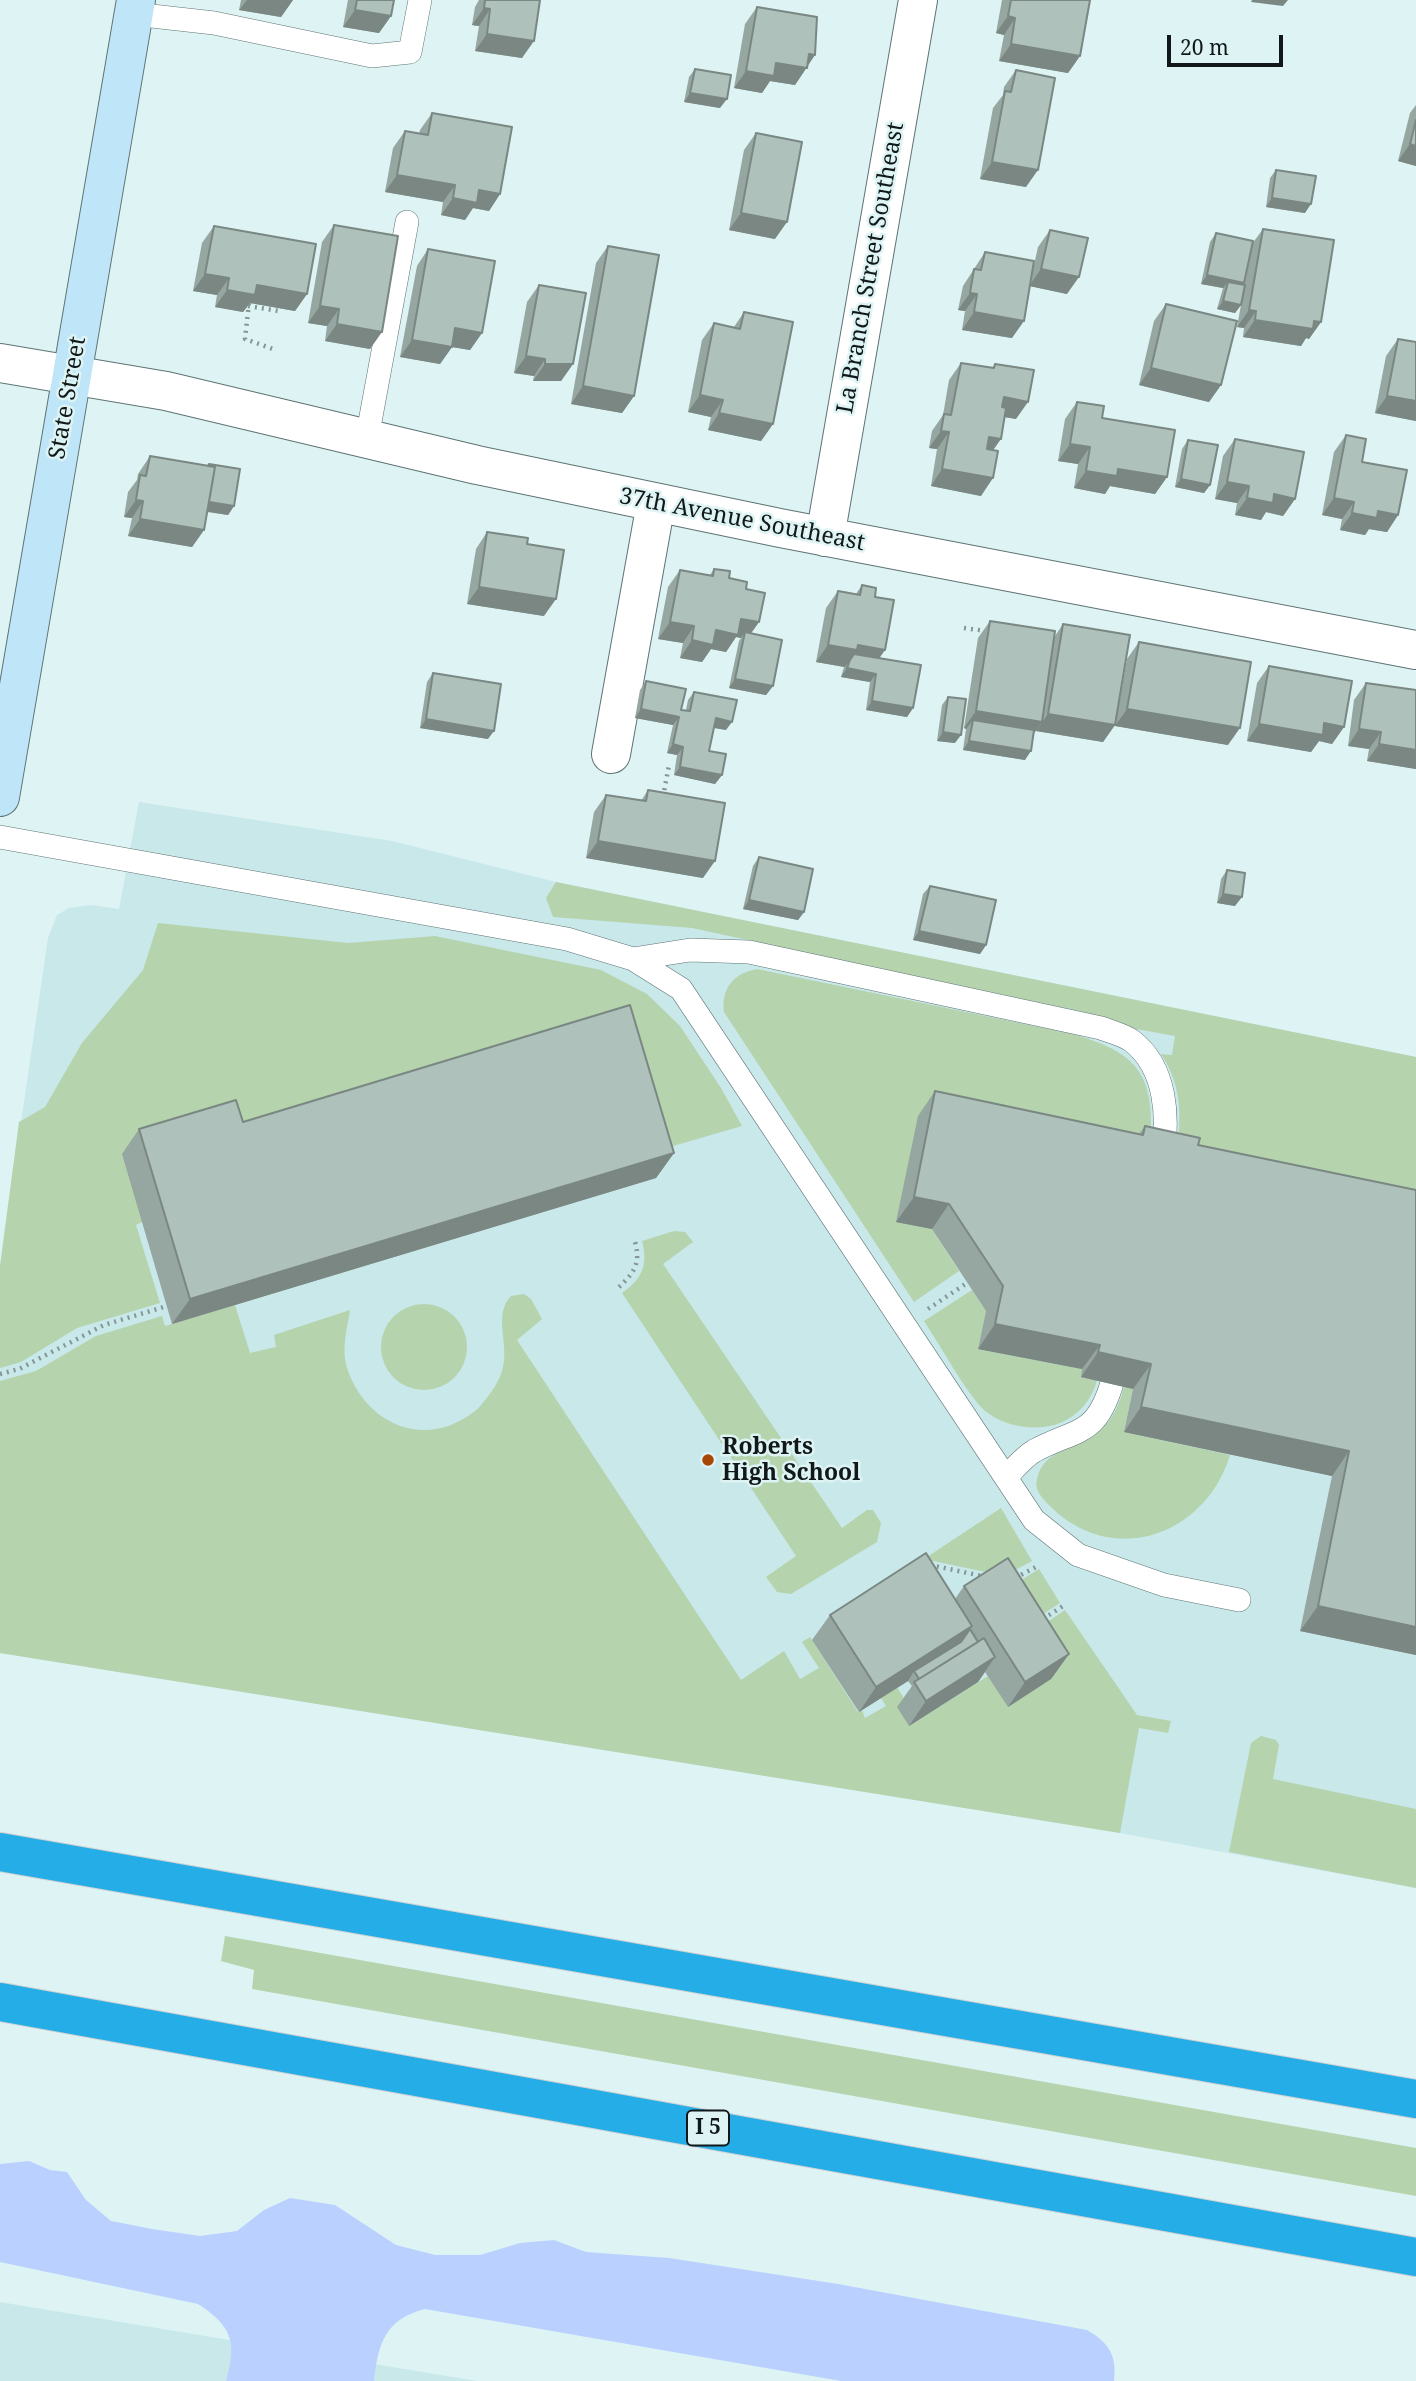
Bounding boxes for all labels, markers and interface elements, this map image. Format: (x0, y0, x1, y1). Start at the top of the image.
scale bar (1171, 21, 1286, 65)
text: 20 m (1180, 33, 1229, 61)
street label: La Branch Street Southeast (832, 120, 910, 416)
street label: State Street (44, 335, 92, 461)
street label: 37th Avenue Southeast (617, 483, 867, 557)
place label: Roberts High School (722, 1433, 860, 1487)
marker: Roberts High School (700, 1452, 716, 1468)
road number: I 5 (687, 2110, 729, 2146)

